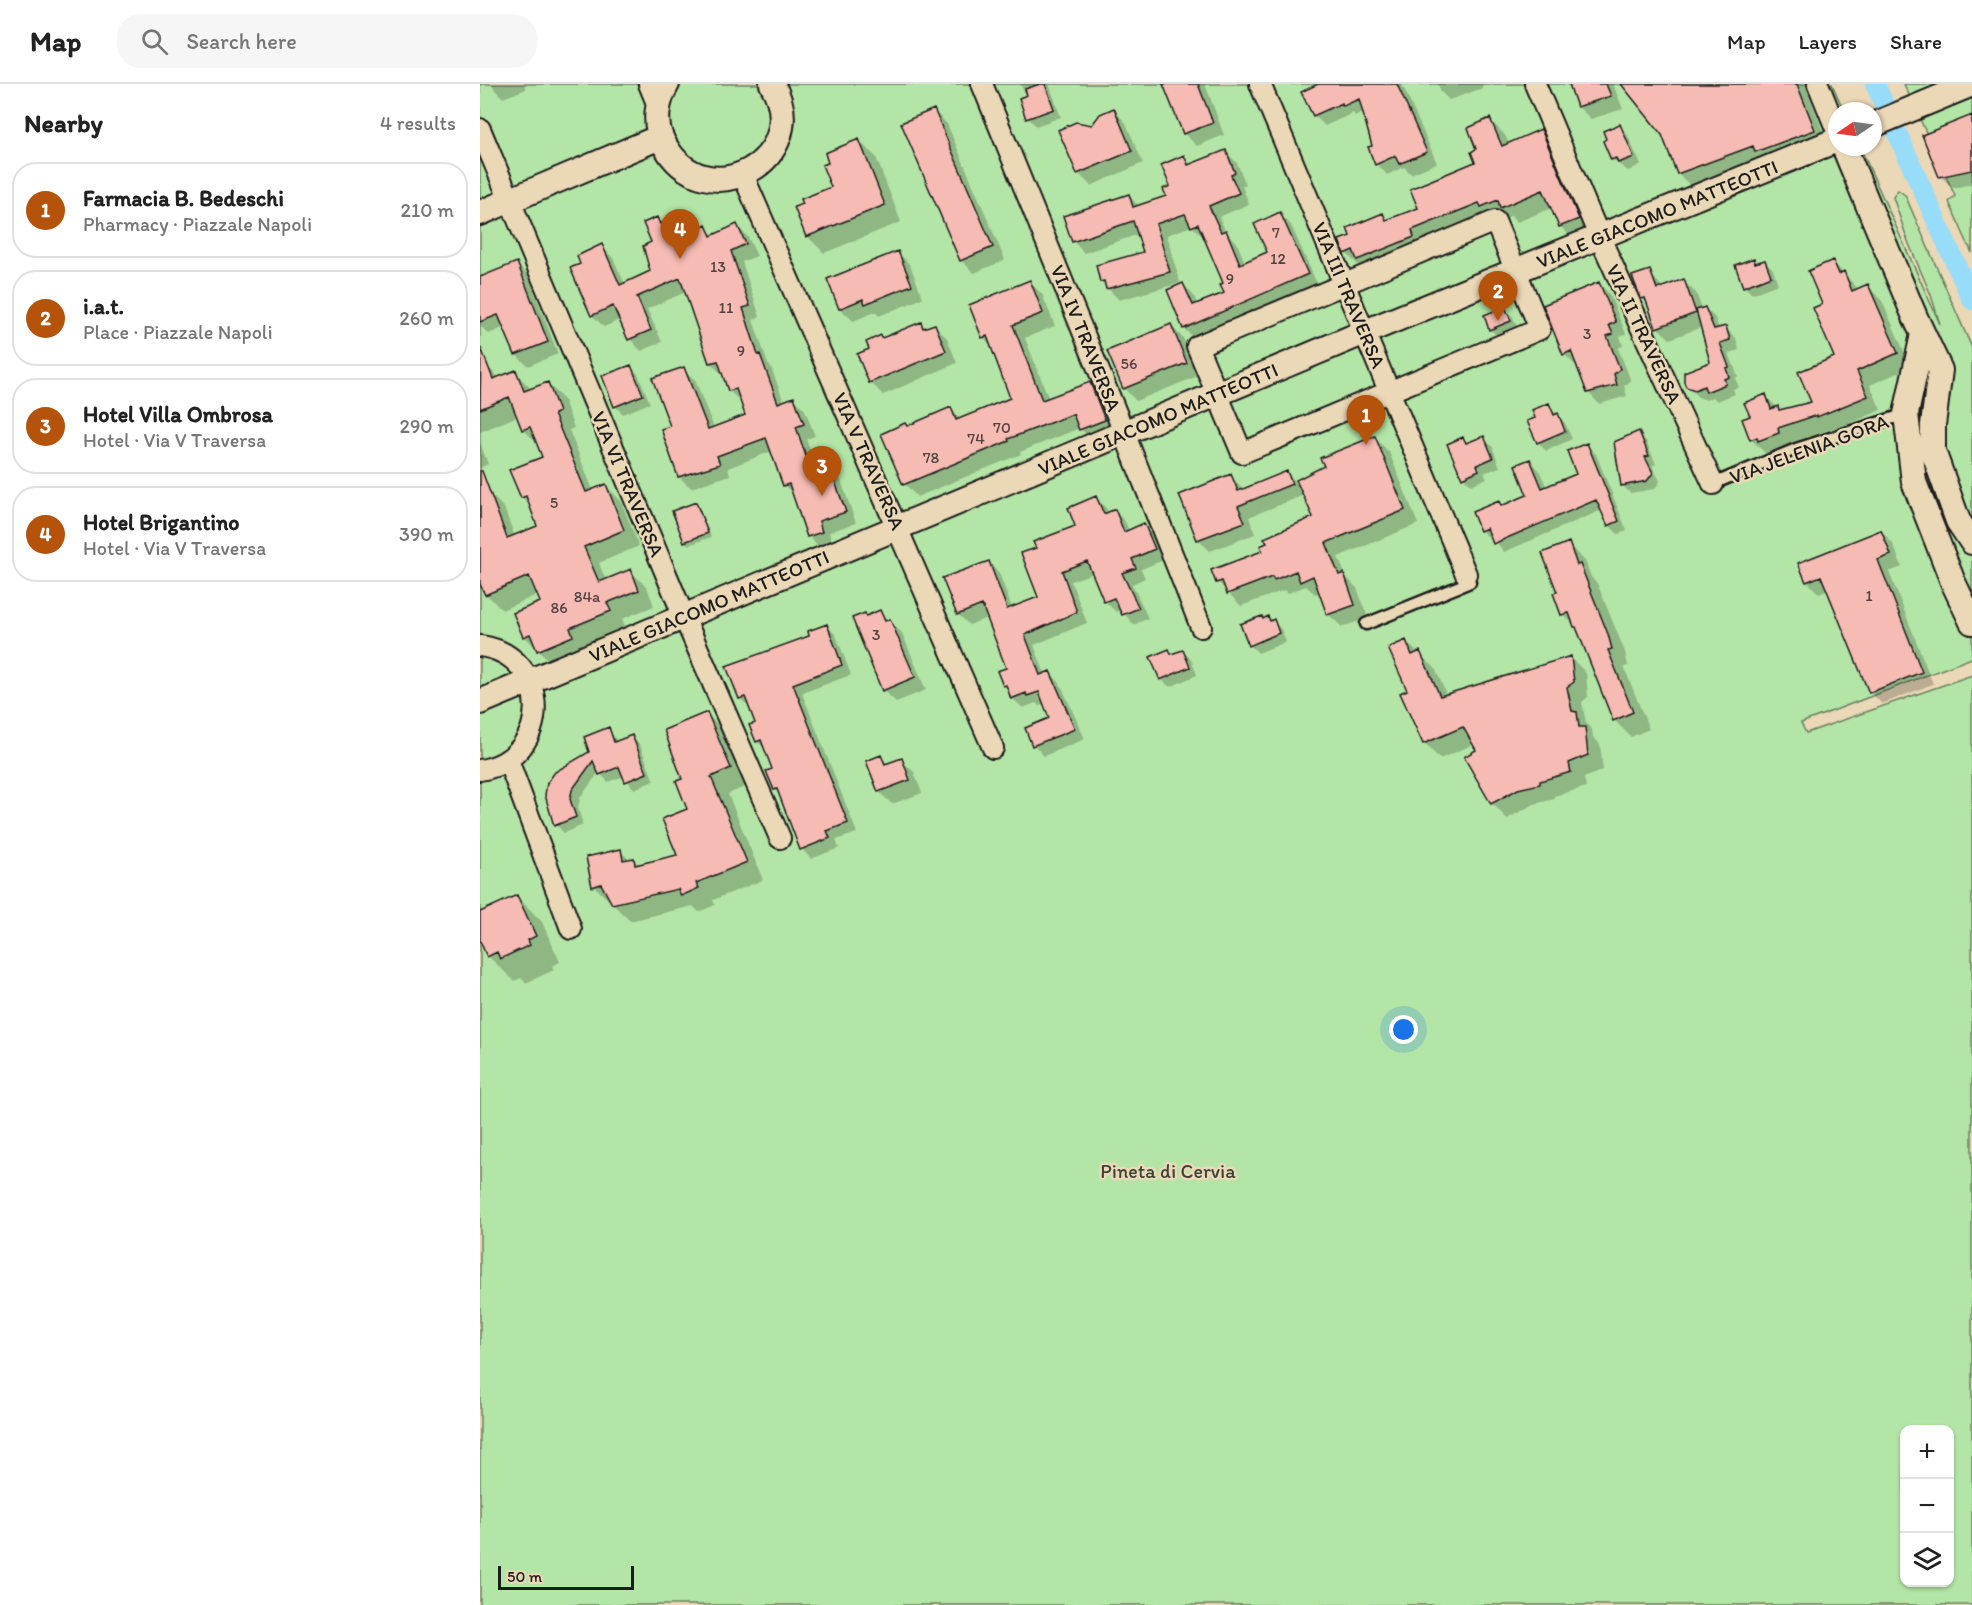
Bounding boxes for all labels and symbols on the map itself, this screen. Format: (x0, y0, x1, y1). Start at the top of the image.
north arrow (1828, 102, 1882, 156)
street label: VIALE GIACOMO MATTEOTTI (1533, 154, 1781, 274)
pin: 4 (660, 210, 700, 259)
street label: VIA III TRAVERSA (1307, 218, 1391, 372)
house number: 7 (1272, 223, 1280, 242)
house number: 12 (1270, 249, 1287, 268)
house number: 13 (710, 257, 726, 276)
street label: VIA II TRAVERSA (1601, 260, 1687, 408)
street label: VIA IV TRAVERSA (1046, 261, 1126, 415)
house number: 9 (1226, 269, 1234, 288)
pin: 2 (1478, 272, 1518, 321)
house number: 11 (719, 298, 734, 317)
house number: 3 (1583, 324, 1592, 343)
house number: 9 (737, 341, 745, 360)
house number: 56 (1121, 354, 1137, 373)
street label: VIALE GIACOMO MATTEOTTI (1034, 357, 1282, 481)
street label: VIA V TRAVERSA (828, 388, 910, 534)
pin: 1 (1346, 396, 1386, 445)
street label: VIA VI TRAVERSA (587, 408, 670, 561)
street label: VIA JELENIA GORA (1726, 409, 1892, 489)
house number: 70 (993, 418, 1011, 437)
house number: 74 (967, 429, 985, 448)
pin: 3 (802, 446, 842, 496)
house number: 78 (923, 448, 940, 467)
house number: 5 (550, 493, 558, 512)
street label: VIALE GIACOMO MATTEOTTI (585, 544, 833, 668)
house number: 1 (1865, 586, 1873, 605)
house number: 84a (574, 587, 601, 606)
house number: 86 (550, 598, 568, 617)
house number: 3 (872, 625, 881, 644)
your location (1389, 1015, 1418, 1044)
park label: Pineta di Cervia (1100, 1159, 1236, 1183)
scale bar (498, 1563, 634, 1590)

